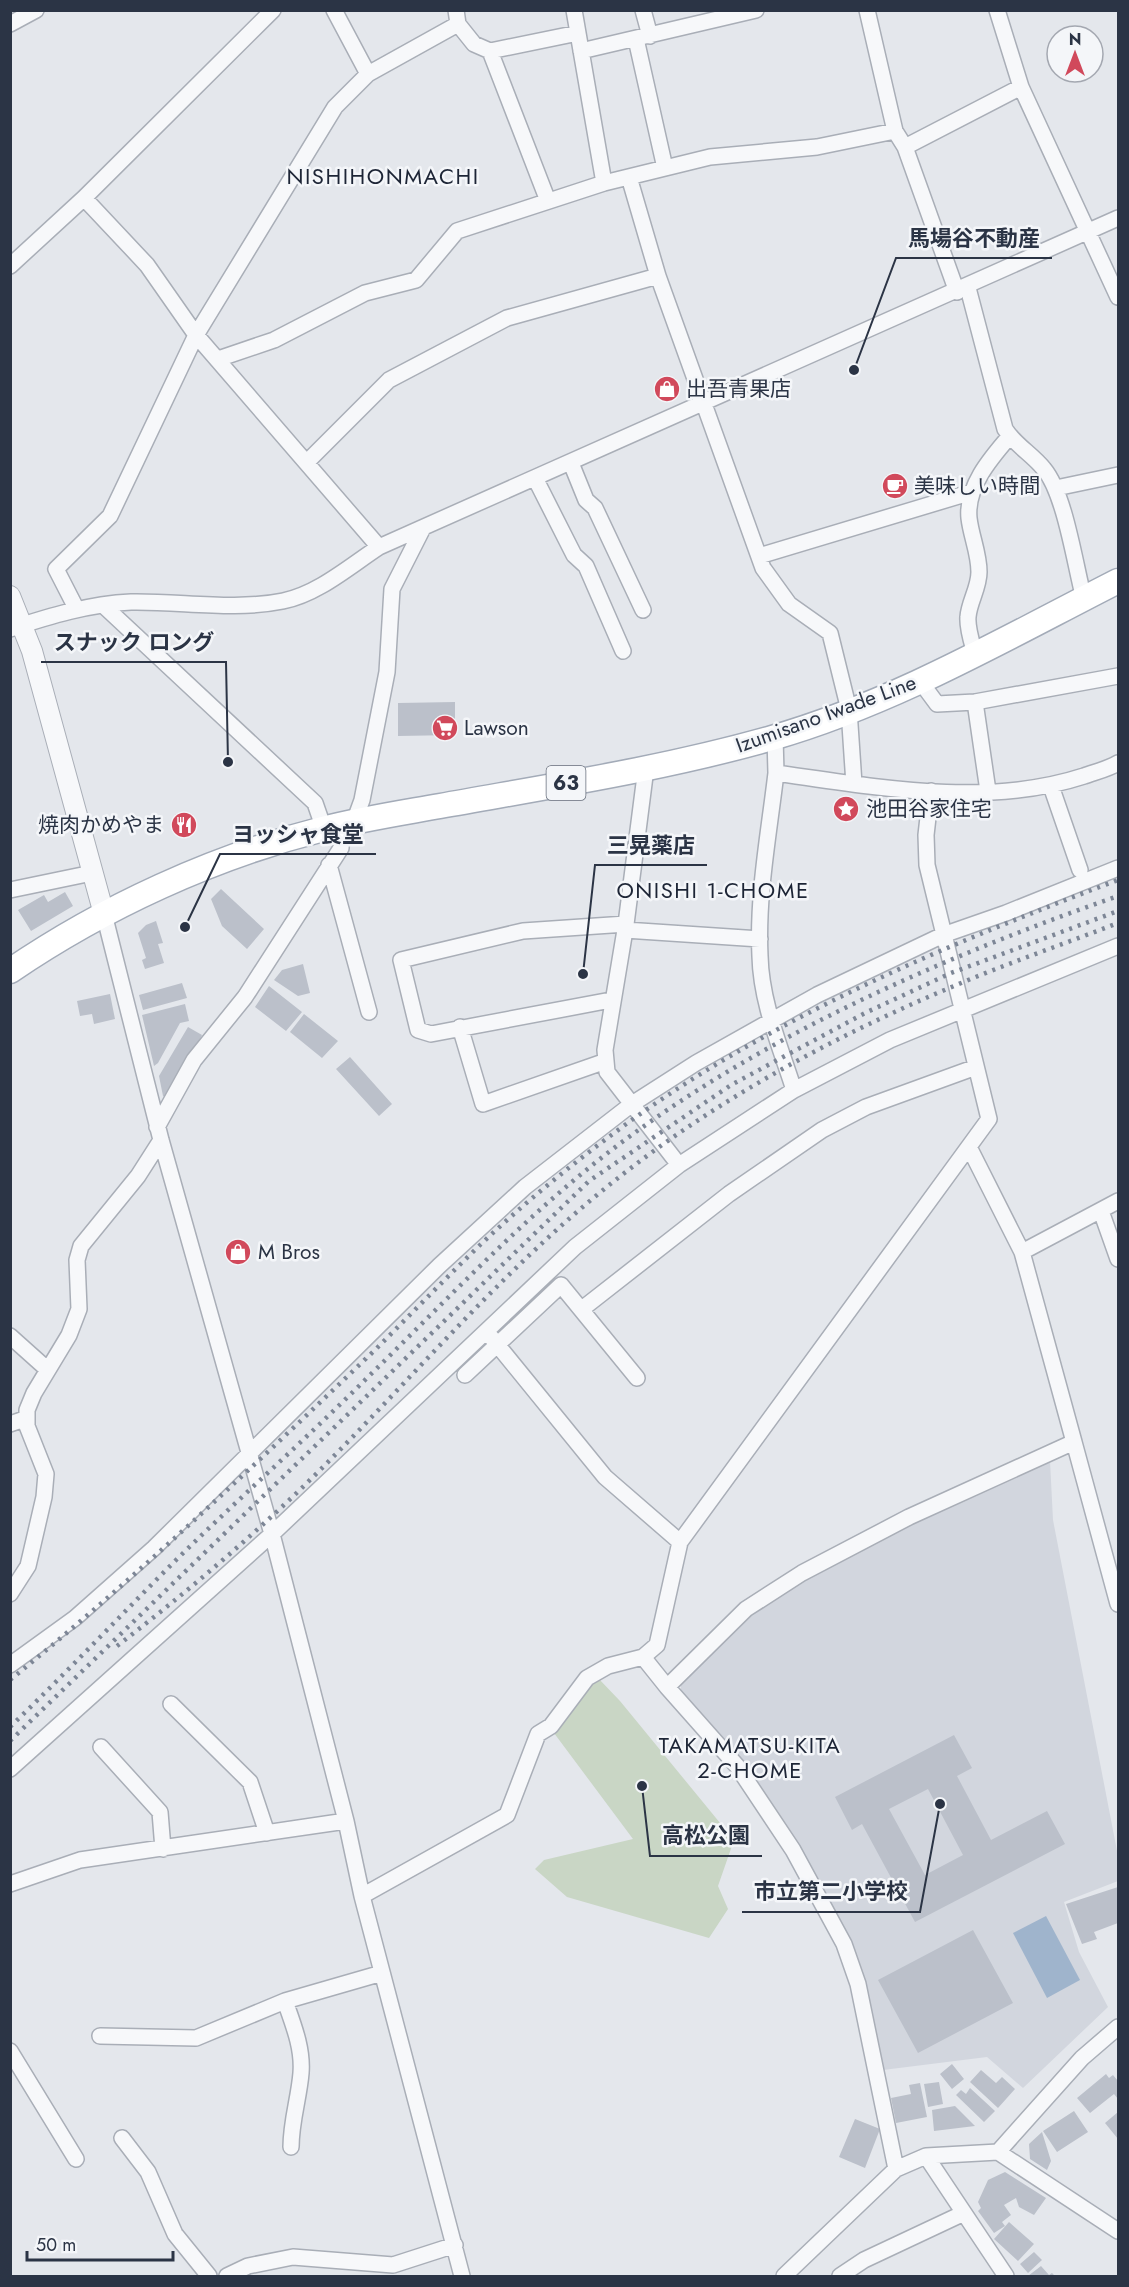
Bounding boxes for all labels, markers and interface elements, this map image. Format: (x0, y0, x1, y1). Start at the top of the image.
north arrow (1045, 24, 1105, 84)
text: N (1069, 28, 1081, 51)
district label: NISHIHONMACHI (286, 160, 480, 192)
callout: 馬場谷不動産 (896, 218, 1052, 258)
text: 馬場谷不動産 (908, 222, 1040, 254)
shop icon: 出吾青果店 (652, 374, 682, 404)
place label: 出吾青果店 (686, 374, 791, 404)
cafe icon: 美味しい時間 (880, 471, 910, 501)
place label: 美味しい時間 (914, 471, 1040, 501)
callout: スナック ロング (41, 622, 226, 662)
text: スナック ロング (54, 626, 214, 658)
street label: Izumisano Iwade Line (732, 667, 921, 761)
supermarket icon: Lawson (430, 713, 460, 743)
place label: Lawson (464, 713, 529, 743)
road number: 63 (546, 766, 586, 800)
place icon: 池田谷家住宅 (831, 794, 861, 824)
place label: 池田谷家住宅 (866, 794, 992, 824)
place label: 焼肉かめやま (38, 810, 164, 840)
restaurant icon: 焼肉かめやま (169, 810, 199, 840)
callout: ヨッシャ食堂 (220, 814, 376, 854)
text: ヨッシャ食堂 (232, 818, 364, 850)
callout: 三晃薬店 (595, 825, 707, 865)
text: 三晃薬店 (607, 829, 695, 861)
district label: ONISHI 1-CHOME (616, 874, 810, 906)
shop icon: M Bros (223, 1237, 253, 1267)
place label: M Bros (258, 1237, 320, 1267)
district label: TAKAMATSU-KITA 2-CHOME (659, 1729, 841, 1786)
callout: 高松公園 (650, 1816, 762, 1856)
text: 高松公園 (662, 1819, 750, 1851)
callout: 市立第二小学校 (742, 1872, 920, 1912)
text: 市立第二小学校 (754, 1875, 908, 1907)
scale bar (27, 2224, 172, 2262)
text: 50 m (36, 2232, 76, 2258)

